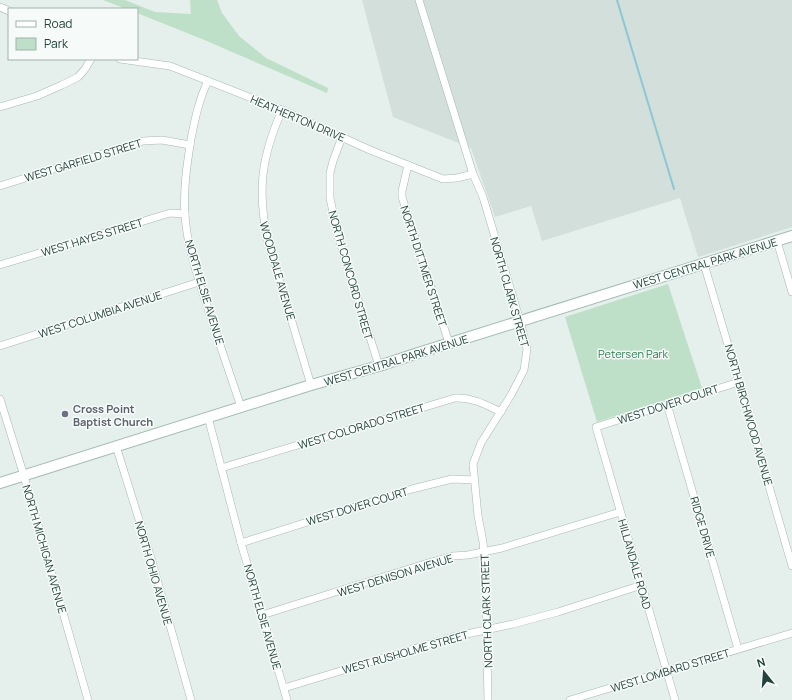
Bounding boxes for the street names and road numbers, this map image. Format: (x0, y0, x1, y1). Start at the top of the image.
street label: HEATHERTON DRIVE (248, 91, 348, 145)
street label: WEST GARFIELD STREET (23, 135, 144, 185)
street label: NORTH DITTMER STREET (397, 204, 451, 329)
street label: NORTH CONCORD STREET (325, 209, 377, 342)
street label: WEST HAYES STREET (39, 214, 145, 260)
street label: WOODDALE AVENUE (257, 220, 299, 322)
street label: WEST CENTRAL PARK AVENUE (631, 234, 779, 292)
street label: NORTH CLARK STREET (487, 235, 533, 349)
street label: NORTH ELSIE AVENUE (182, 238, 228, 346)
street label: WEST COLUMBIA AVENUE (36, 287, 164, 341)
street label: WEST CENTRAL PARK AVENUE (322, 331, 470, 389)
street label: NORTH BIRCHWOOD AVENUE (722, 343, 776, 487)
street label: WEST DOVER COURT (615, 380, 721, 427)
street label: WEST COLORADO STREET (296, 399, 426, 452)
street label: NORTH MICHIGAN AVENUE (19, 483, 71, 615)
street label: WEST DOVER COURT (304, 483, 410, 529)
street label: RIDGE DRIVE (687, 495, 719, 559)
street label: HILLANDALE ROAD (615, 517, 655, 611)
street label: NORTH OHIO AVENUE (132, 519, 176, 627)
street label: WEST DENISON AVENUE (335, 550, 455, 600)
street label: NORTH CLARK STREET (477, 553, 495, 668)
street label: NORTH ELSIE AVENUE (241, 563, 285, 671)
street label: WEST RUSHOLME STREET (340, 627, 470, 677)
street label: WEST LOMBARD STREET (609, 645, 732, 695)

